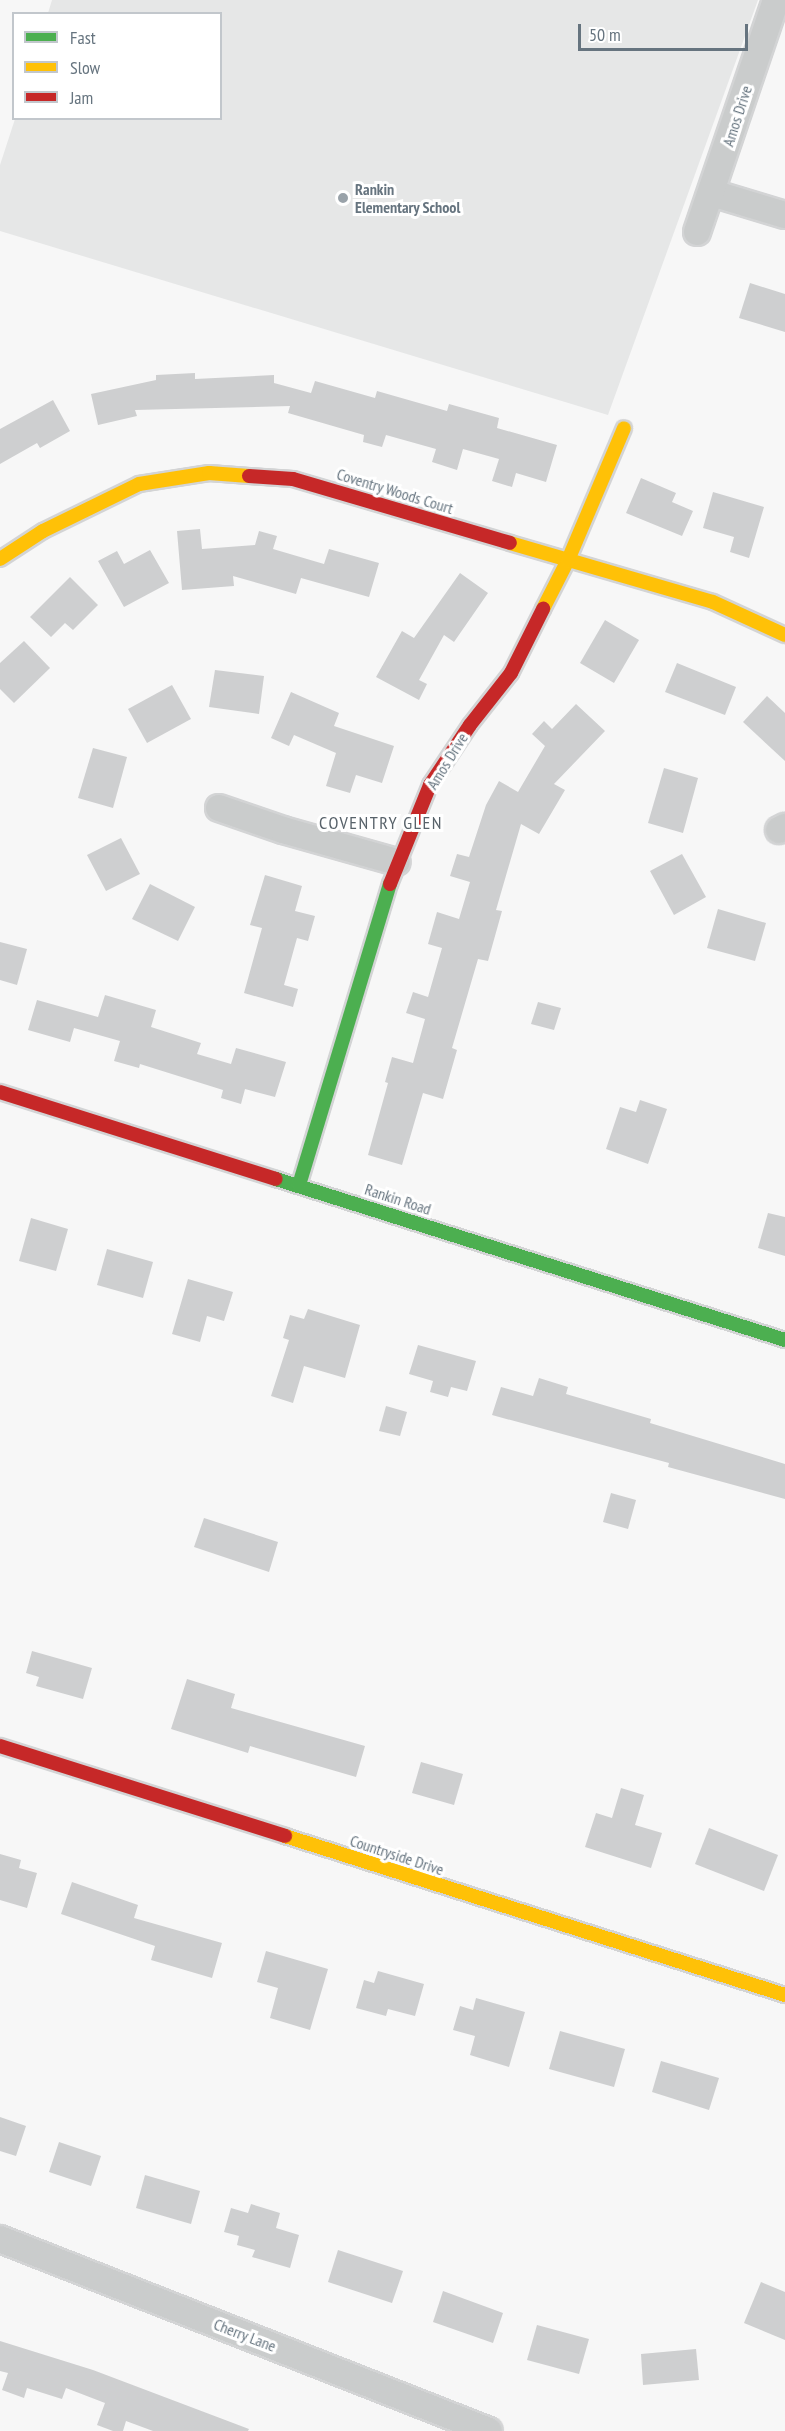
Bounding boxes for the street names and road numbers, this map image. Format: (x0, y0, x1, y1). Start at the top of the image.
street label: Amos Drive (718, 83, 756, 149)
street label: Coventry Woods Court (334, 464, 456, 518)
street label: Amos Drive (422, 729, 472, 793)
street label: Rankin Road (362, 1179, 434, 1219)
street label: Countryside Drive (348, 1831, 446, 1879)
street label: Cherry Lane (211, 2314, 279, 2356)

